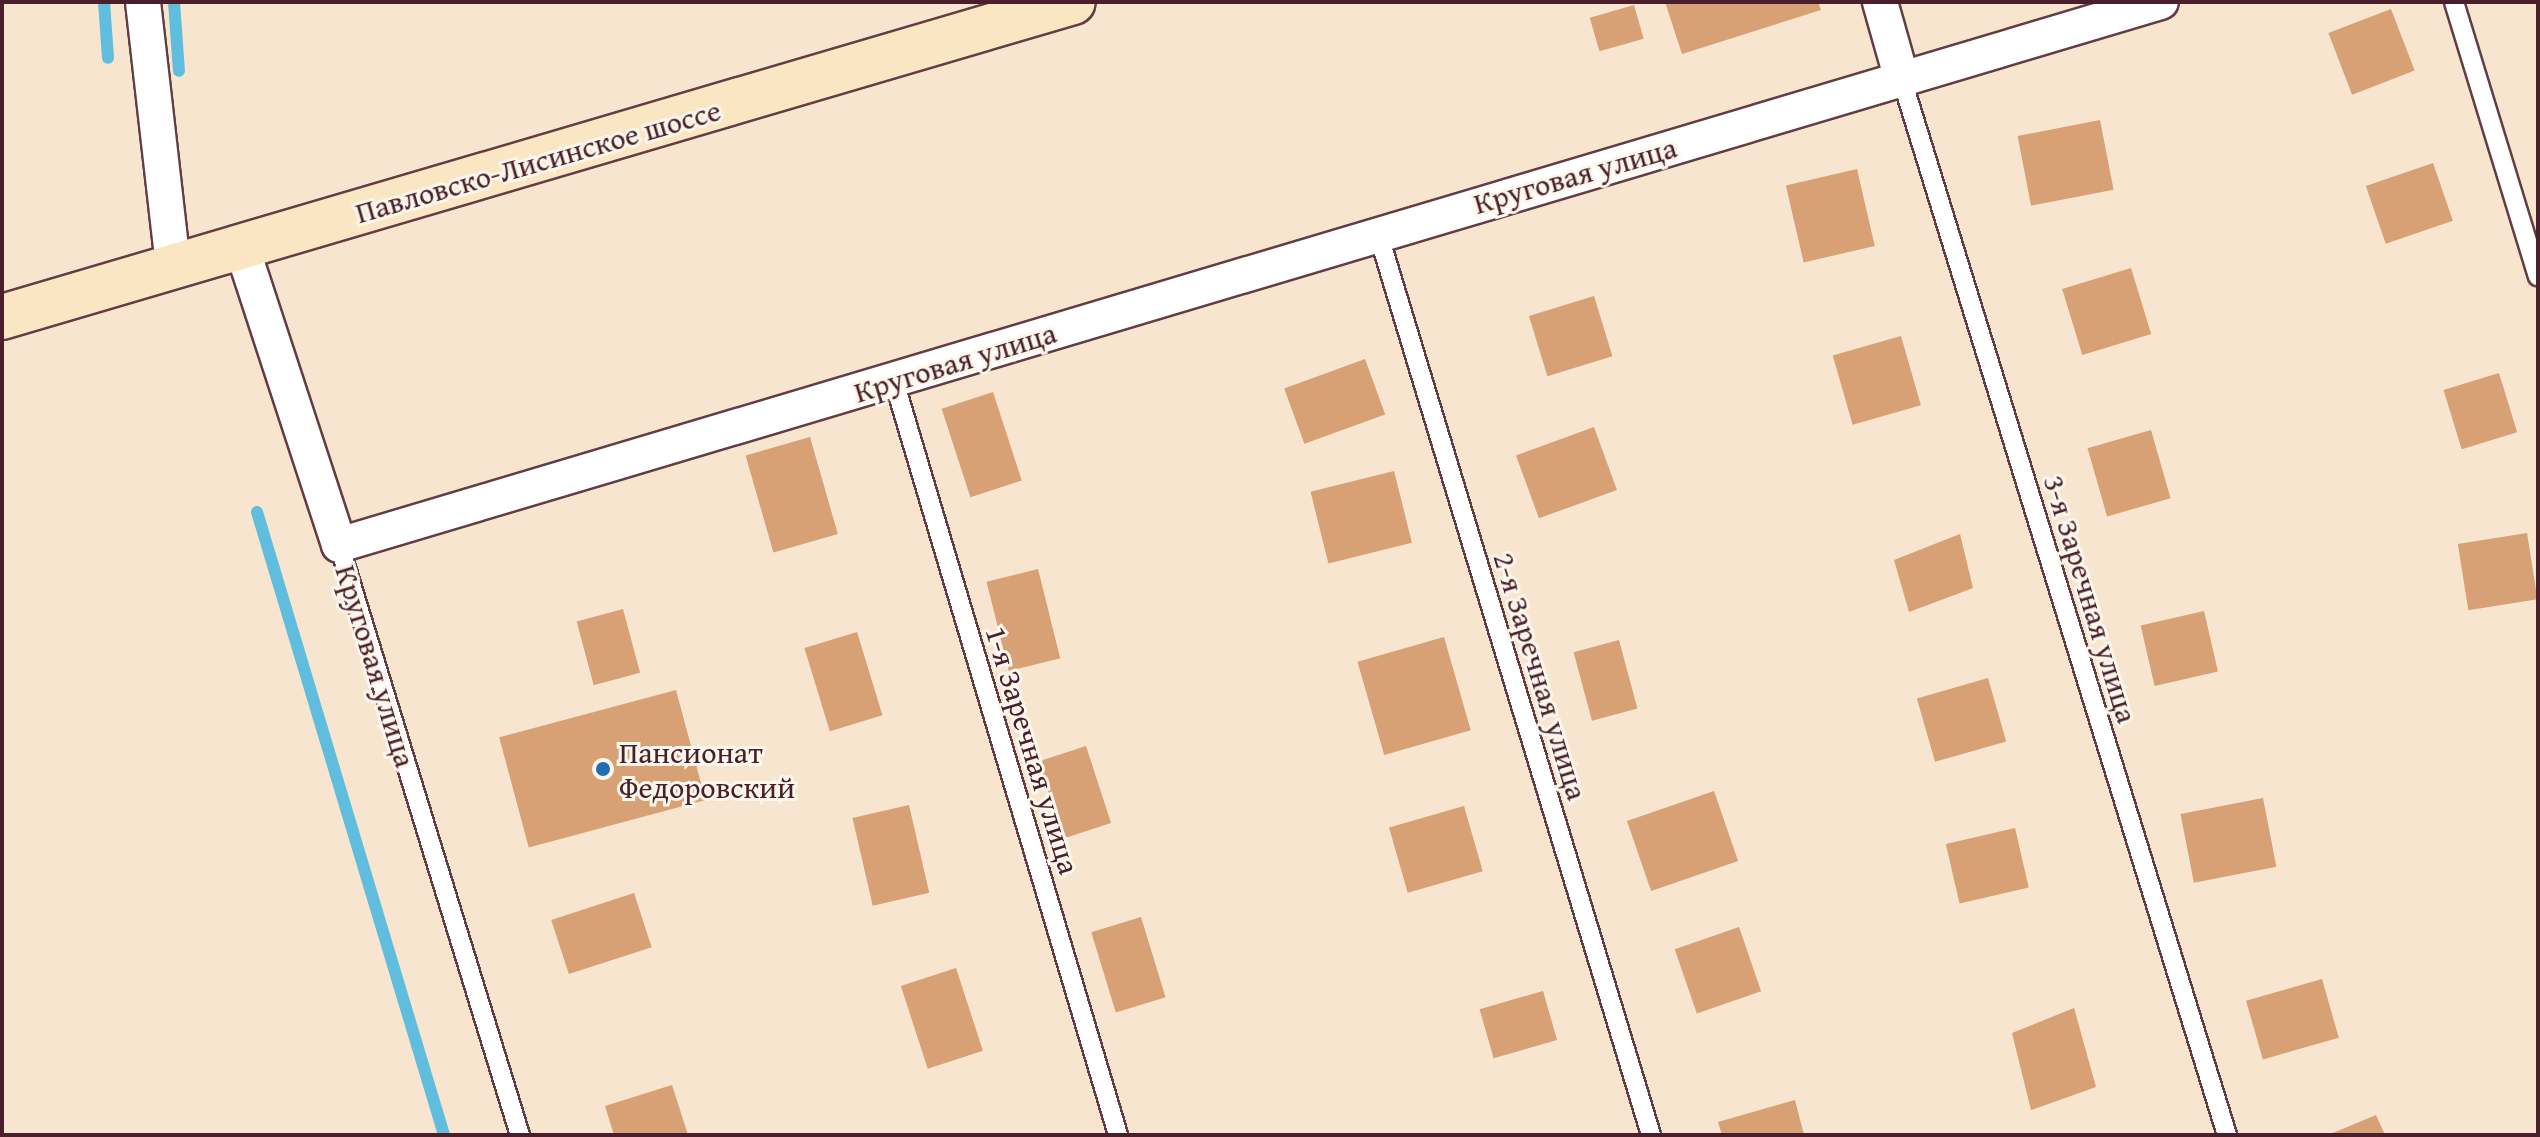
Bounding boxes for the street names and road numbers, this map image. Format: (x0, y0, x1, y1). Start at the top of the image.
street label: Павловско-Лисинское шоссе (351, 92, 725, 230)
street label: Круговая улица (1469, 129, 1681, 221)
street label: Круговая улица (850, 314, 1060, 410)
street label: 3-я Заречная улица (2036, 471, 2146, 727)
street label: 2-я Заречная улица (1486, 548, 1596, 804)
street label: Круговая улица (328, 561, 424, 771)
street label: 1-я Заречная улица (978, 622, 1088, 878)

